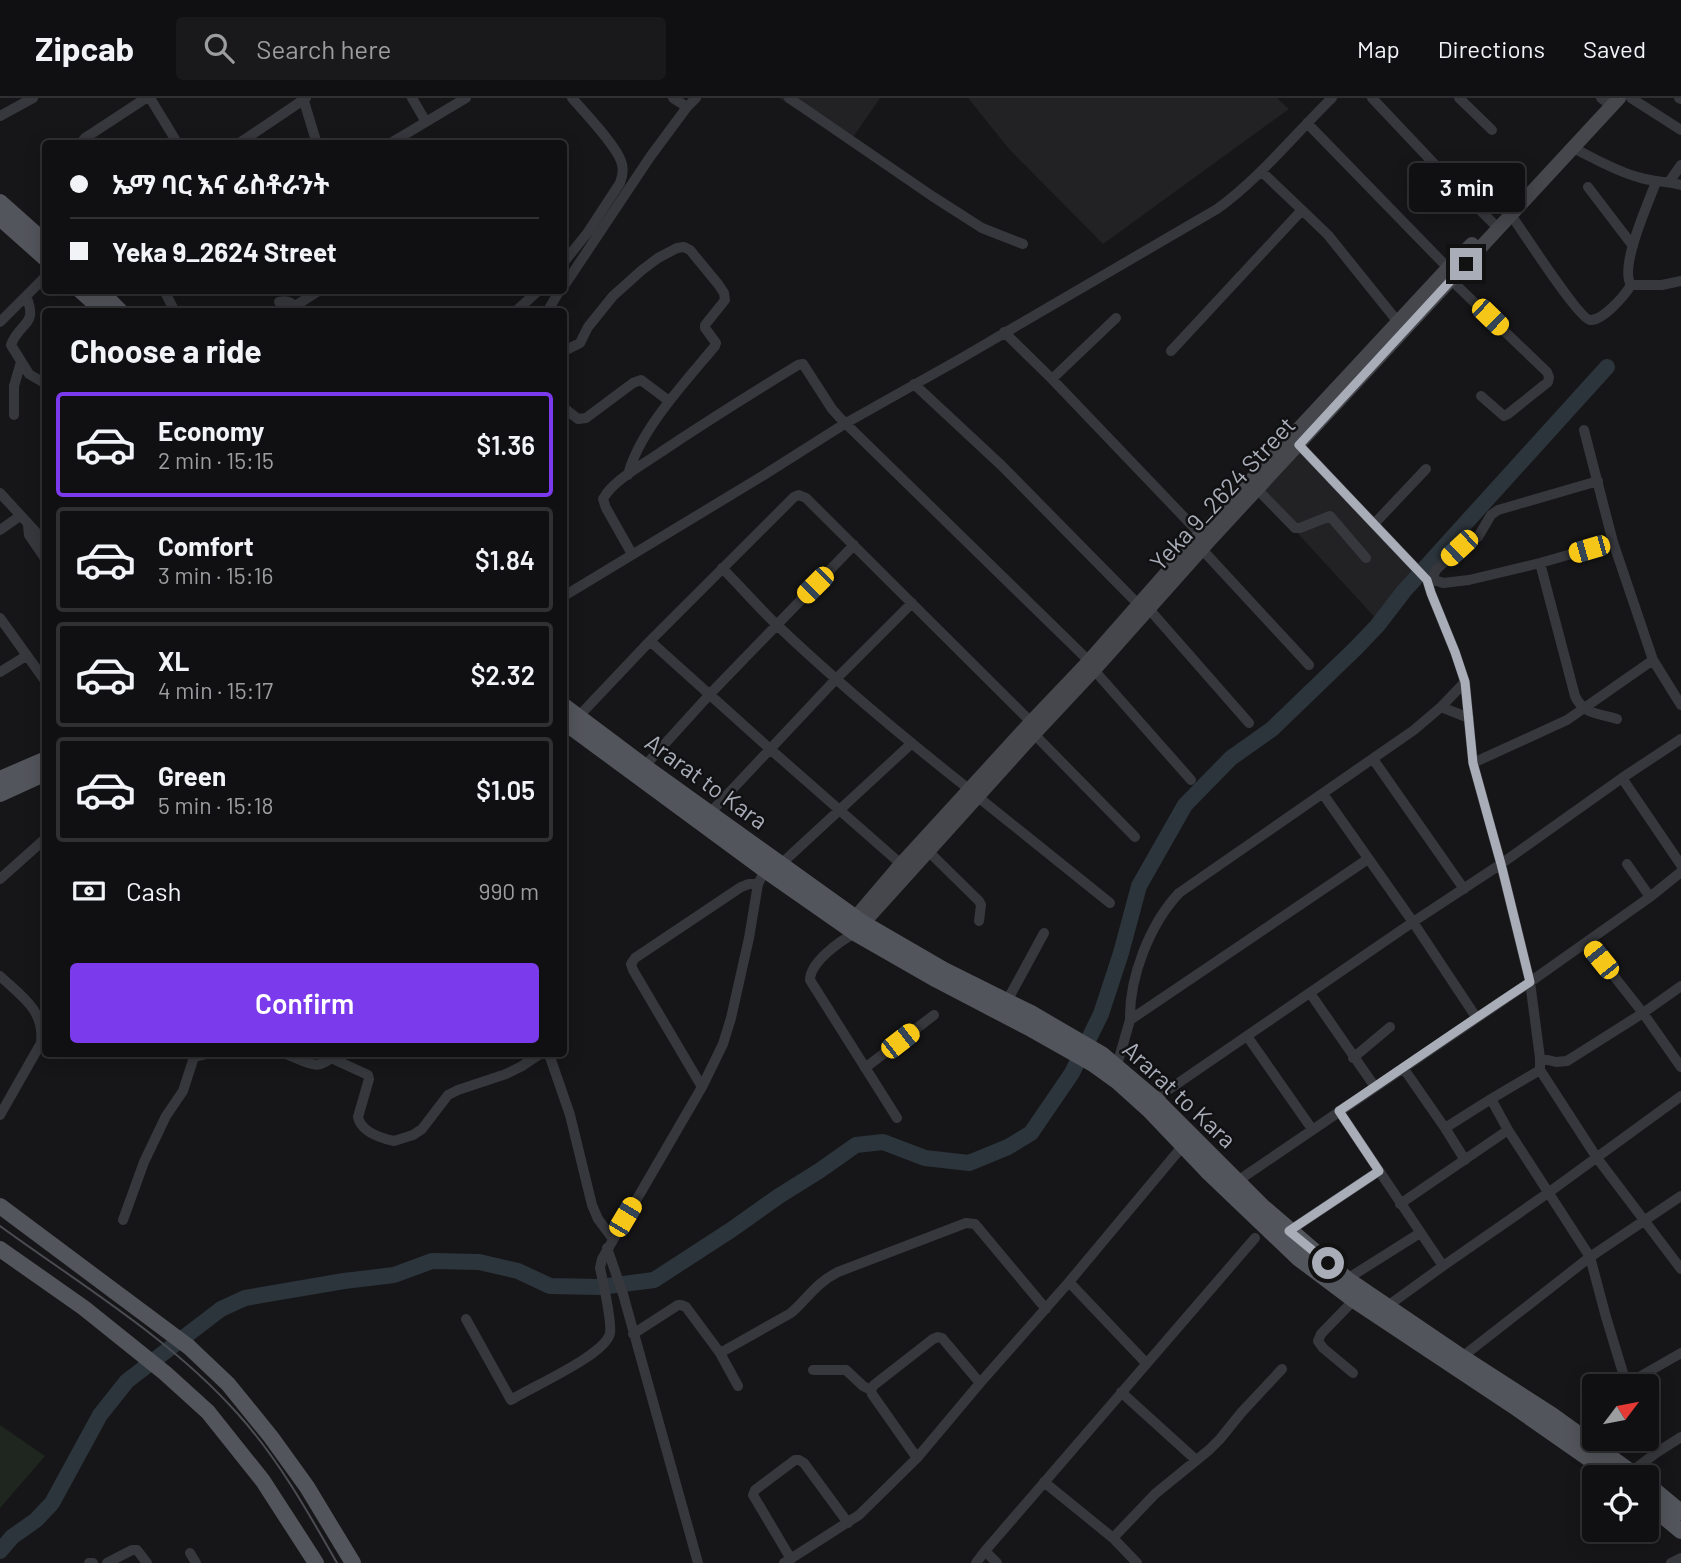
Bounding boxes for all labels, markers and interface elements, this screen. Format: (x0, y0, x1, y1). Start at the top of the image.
search box (176, 17, 666, 80)
text: Zipcab (35, 28, 134, 68)
icon: search (200, 29, 238, 67)
text: Search here (256, 33, 391, 64)
text: Map (1357, 34, 1400, 63)
text: Directions (1438, 34, 1545, 63)
text: Saved (1583, 34, 1646, 63)
callout: 3 min (1408, 162, 1524, 212)
text: ኤማ ባር እና ሬስቶራንት (112, 168, 330, 199)
text: 3 min (1440, 173, 1494, 201)
text: Yeka 9_2624 Street (112, 236, 337, 267)
route end (1450, 248, 1482, 280)
car (1468, 295, 1513, 339)
text: Choose a ride (70, 331, 262, 369)
street label: Yeka 9_2624 Street (1143, 410, 1301, 576)
icon: car (74, 413, 137, 476)
text: Economy (158, 415, 264, 446)
text: $1.36 (476, 429, 535, 460)
text: 2 min · 15:15 (158, 446, 274, 474)
car (1437, 526, 1482, 570)
icon: car (74, 528, 137, 591)
text: Comfort (158, 530, 254, 561)
car (1566, 533, 1613, 565)
text: $1.84 (475, 544, 535, 575)
text: 3 min · 15:16 (158, 561, 273, 589)
car (793, 563, 838, 607)
icon: car (74, 643, 137, 706)
text: XL (158, 645, 189, 676)
text: $2.32 (471, 659, 535, 690)
text: 4 min · 15:17 (158, 676, 273, 704)
street label: Ararat to Kara (640, 727, 774, 835)
icon: car (74, 758, 137, 821)
text: Green (158, 760, 226, 791)
text: $1.05 (476, 774, 535, 805)
text: 5 min · 15:18 (158, 791, 273, 819)
icon: cash (70, 872, 108, 910)
text: Cash (126, 875, 181, 906)
text: 990 m (478, 877, 539, 905)
car (1580, 937, 1623, 983)
button: Confirm (70, 963, 539, 1043)
car (877, 1020, 924, 1062)
street label: Ararat to Kara (1117, 1034, 1243, 1154)
car (606, 1194, 645, 1240)
route start (1312, 1247, 1344, 1279)
north arrow (1582, 1374, 1659, 1451)
map controls (1582, 1374, 1659, 1542)
button: locate (1582, 1465, 1659, 1542)

